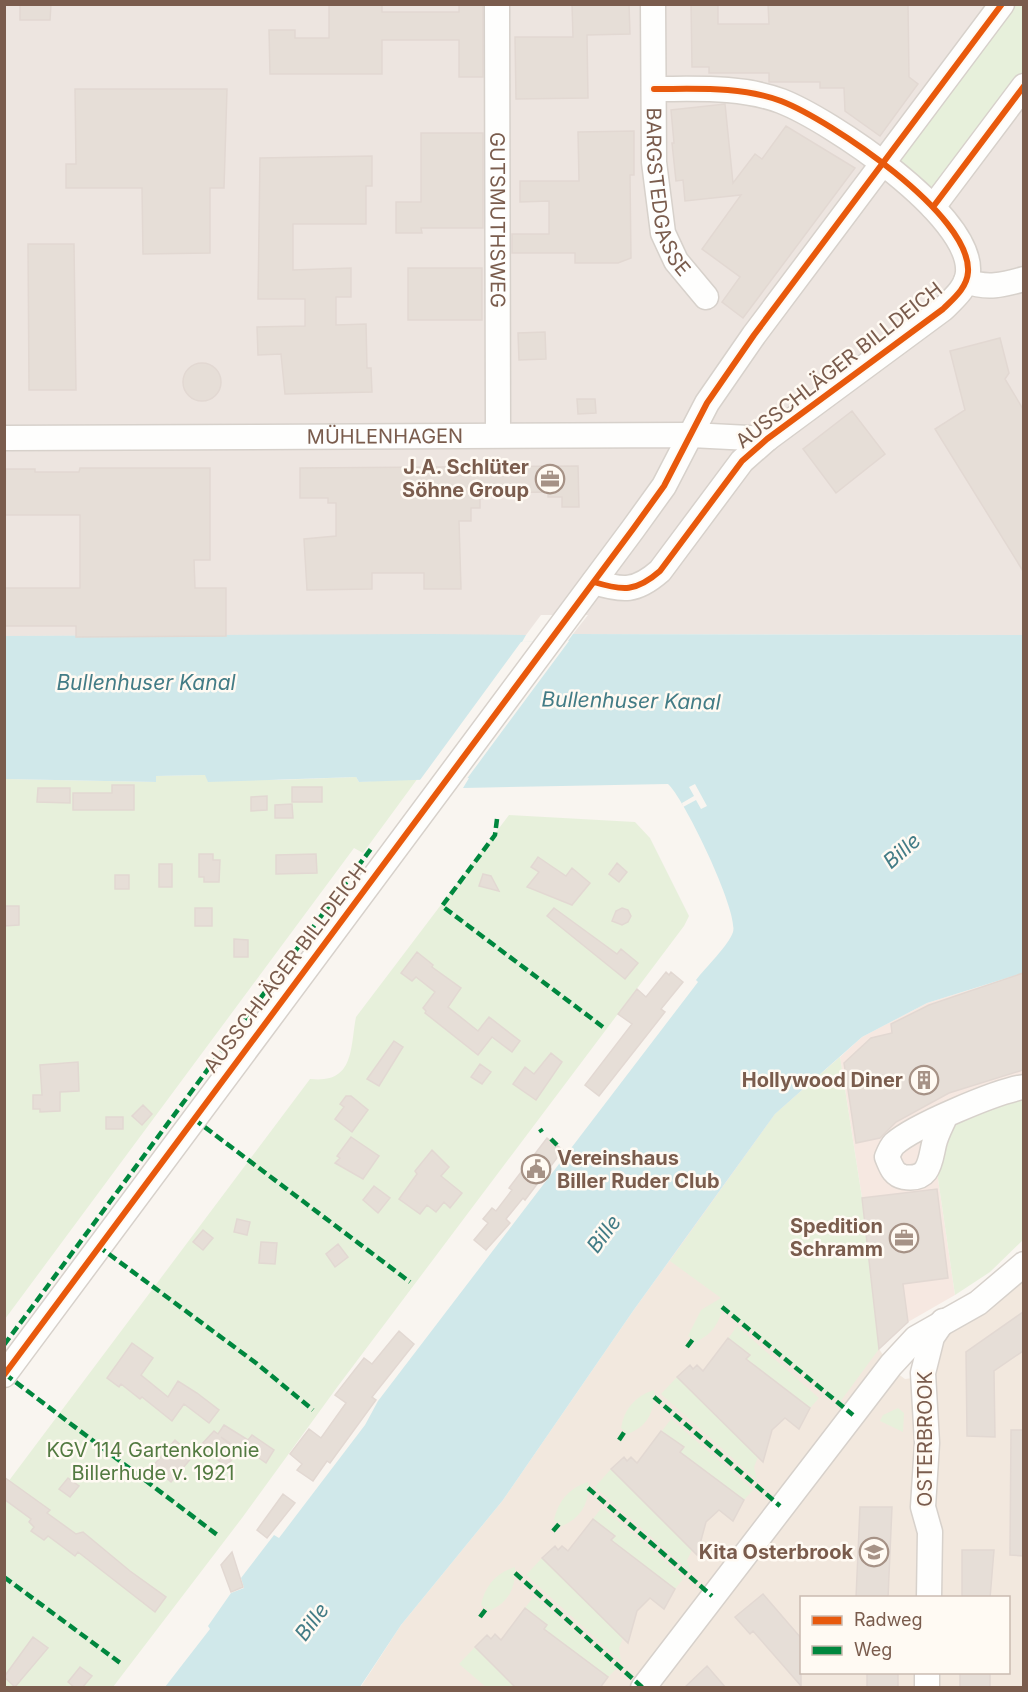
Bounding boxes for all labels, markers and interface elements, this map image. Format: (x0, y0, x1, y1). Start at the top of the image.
street label: BARGSTEDGASSE (642, 107, 695, 281)
street label: GUTSMUTHSWEG (485, 132, 510, 308)
street label: AUSSCHLÄGER BILLDEICH (731, 277, 947, 453)
street label: MÜHLENHAGEN (307, 424, 463, 449)
place label: J.A. Schlüter Söhne Group (402, 455, 529, 502)
office icon: J.A. Schlüter Söhne Group (534, 463, 566, 495)
water label: Bullenhuser Kanal (56, 670, 237, 695)
water label: Bullenhuser Kanal (541, 686, 722, 715)
water label: Bille (878, 828, 925, 874)
street label: AUSSCHLÄGER BILLDEICH (198, 859, 372, 1077)
building icon: Hollywood Diner (908, 1064, 940, 1096)
place label: Hollywood Diner (742, 1068, 903, 1092)
place label: Vereinshaus Biller Ruder Club (557, 1146, 720, 1193)
public building icon: Vereinshaus Biller Ruder Club (520, 1153, 552, 1185)
water label: Bille (581, 1210, 626, 1258)
place label: Spedition Schramm (790, 1214, 883, 1261)
office icon: Spedition Schramm (888, 1222, 920, 1254)
street label: OSTERBROOK (913, 1371, 937, 1507)
park label: KGV 114 Gartenkolonie Billerhude v. 1921 (47, 1438, 259, 1485)
school or university icon: Kita Osterbrook (858, 1536, 890, 1568)
place label: Kita Osterbrook (699, 1540, 853, 1564)
legend (800, 1596, 1010, 1674)
water label: Bille (289, 1598, 334, 1646)
text: Radweg (854, 1609, 923, 1630)
text: Weg (854, 1639, 892, 1660)

